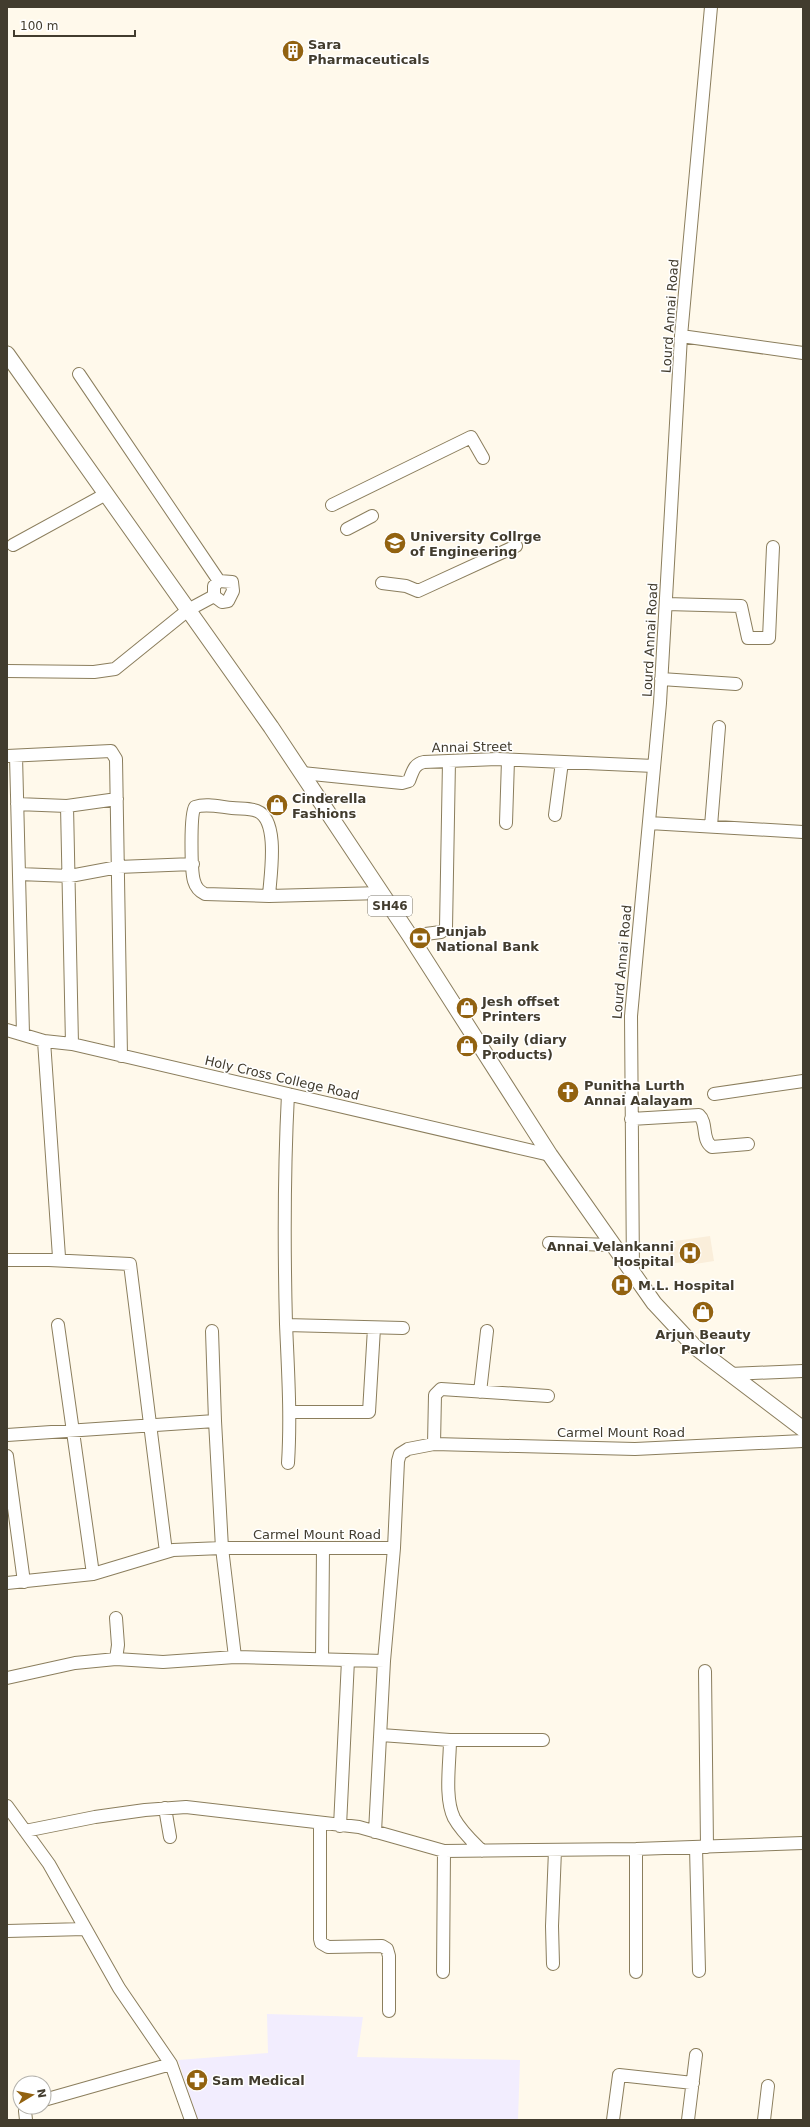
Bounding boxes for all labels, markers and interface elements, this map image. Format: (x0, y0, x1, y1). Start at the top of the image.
scale bar (14, 12, 135, 38)
text: 100 m (20, 19, 58, 33)
place label: Sara Pharmaceuticals (308, 37, 430, 67)
building icon: Sara Pharmaceuticals (280, 38, 306, 64)
street label: Lourd Annai Road (659, 258, 681, 374)
place label: University Collrge of Engineering (410, 529, 541, 559)
school or university icon: University Collrge of Engineering (382, 530, 408, 556)
street label: Lourd Annai Road (640, 582, 660, 698)
street label: Annai Street (432, 739, 512, 755)
place label: Cinderella Fashions (292, 791, 366, 821)
shop icon: Cinderella Fashions (264, 792, 290, 818)
road number: SH46 (368, 896, 412, 916)
street label: Lourd Annai Road (610, 904, 634, 1020)
place label: Punjab National Bank (436, 924, 539, 954)
bank icon: Punjab National Bank (407, 925, 433, 951)
place label: Jesh offset Printers (481, 994, 559, 1024)
shop icon: Jesh offset Printers (454, 995, 480, 1021)
place label: Daily (diary Products) (482, 1032, 567, 1062)
shop icon: Daily (diary Products) (454, 1033, 480, 1059)
street label: Holy Cross College Road (203, 1053, 361, 1103)
place label: Punitha Lurth Annai Aalayam (584, 1078, 693, 1108)
church icon: Punitha Lurth Annai Aalayam (555, 1079, 581, 1105)
place label: Annai Velankanni Hospital (547, 1239, 674, 1269)
hospital icon: Annai Velankanni Hospital (677, 1240, 703, 1266)
hospital icon: M.L. Hospital (609, 1272, 635, 1298)
place label: M.L. Hospital (638, 1278, 734, 1293)
shop icon: Arjun Beauty Parlor (690, 1299, 716, 1325)
place label: Arjun Beauty Parlor (655, 1327, 751, 1357)
street label: Carmel Mount Road (557, 1425, 685, 1440)
street label: Carmel Mount Road (253, 1527, 381, 1542)
pharmacy icon: Sam Medical (184, 2067, 210, 2093)
place label: Sam Medical (212, 2073, 305, 2088)
north arrow (12, 2075, 52, 2115)
text: N (34, 2088, 49, 2099)

